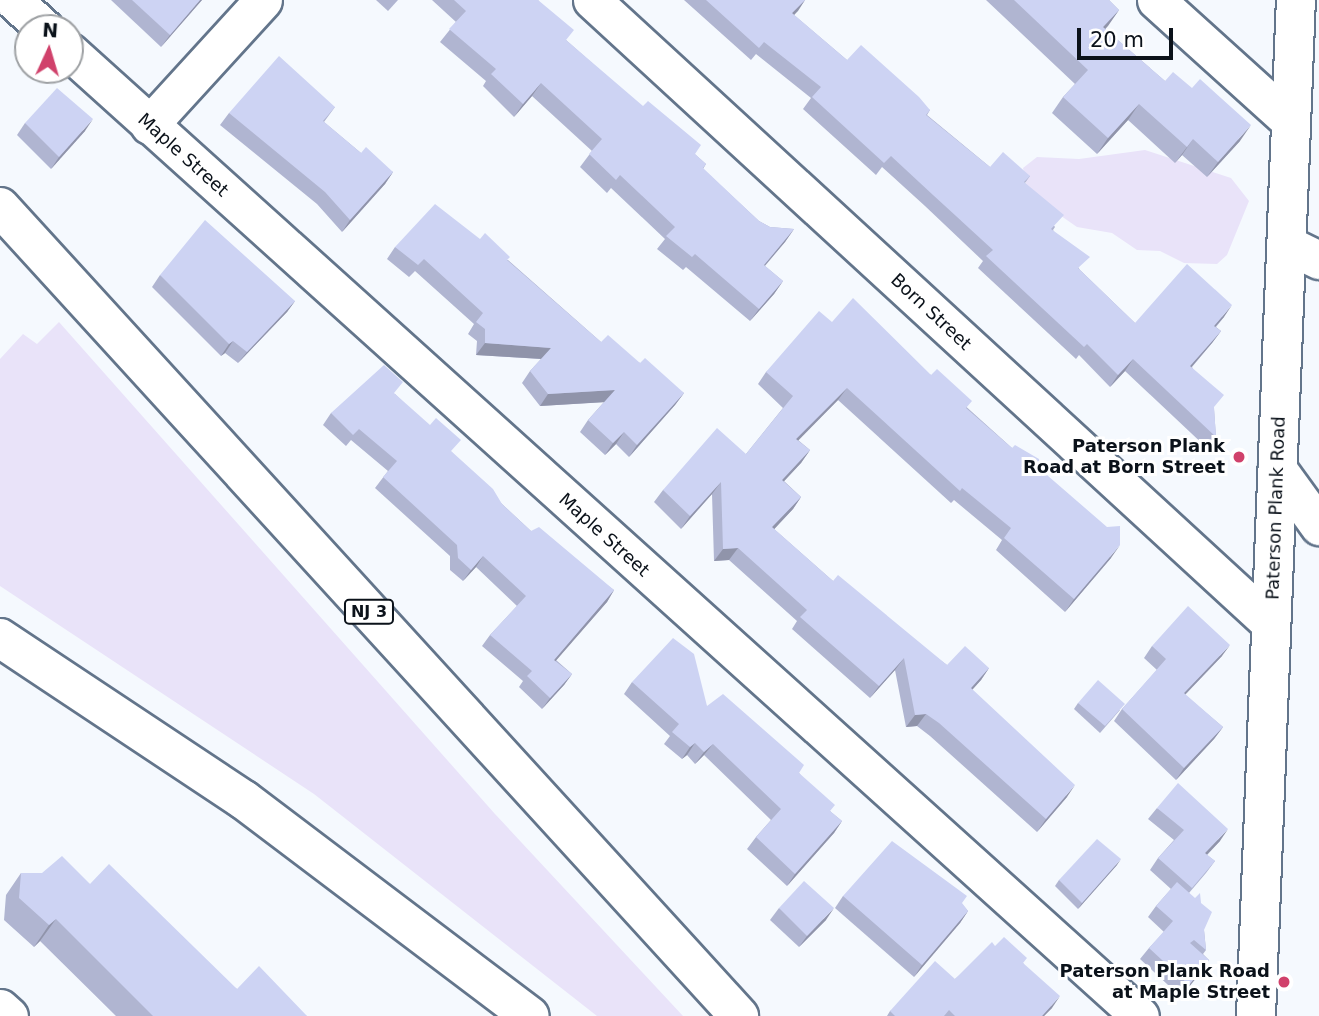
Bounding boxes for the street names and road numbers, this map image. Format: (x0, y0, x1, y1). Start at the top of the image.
street label: Maple Street (133, 109, 233, 201)
street label: Born Street (886, 269, 976, 355)
street label: Paterson Plank Road (1262, 416, 1290, 600)
street label: Maple Street (554, 489, 654, 581)
road number: NJ 3 (343, 600, 395, 624)

